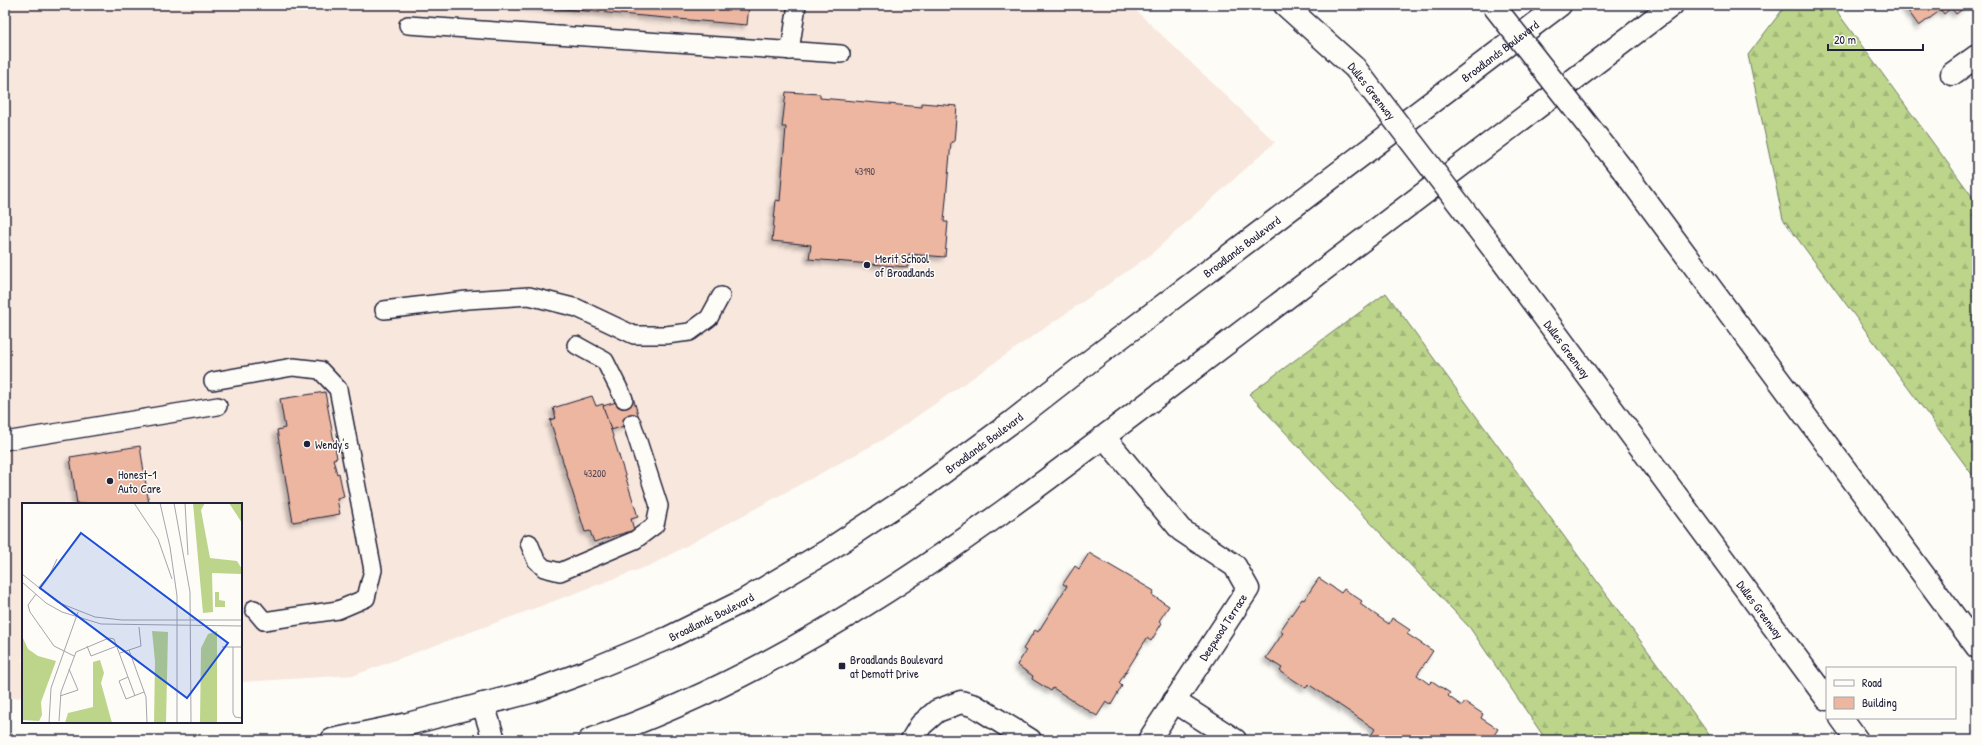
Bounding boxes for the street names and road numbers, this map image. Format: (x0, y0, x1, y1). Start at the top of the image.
street label: Broadlands Boulevard (1457, 16, 1542, 85)
street label: Dulles Greenway (1344, 59, 1400, 123)
street label: Broadlands Boulevard (1199, 211, 1284, 281)
street label: Dulles Greenway (1540, 316, 1595, 382)
street label: Broadlands Boulevard (941, 408, 1026, 477)
street label: Dulles Greenway (1733, 577, 1788, 642)
street label: Broadlands Boulevard (666, 588, 757, 645)
street label: Deepwood Terrace (1195, 590, 1251, 664)

